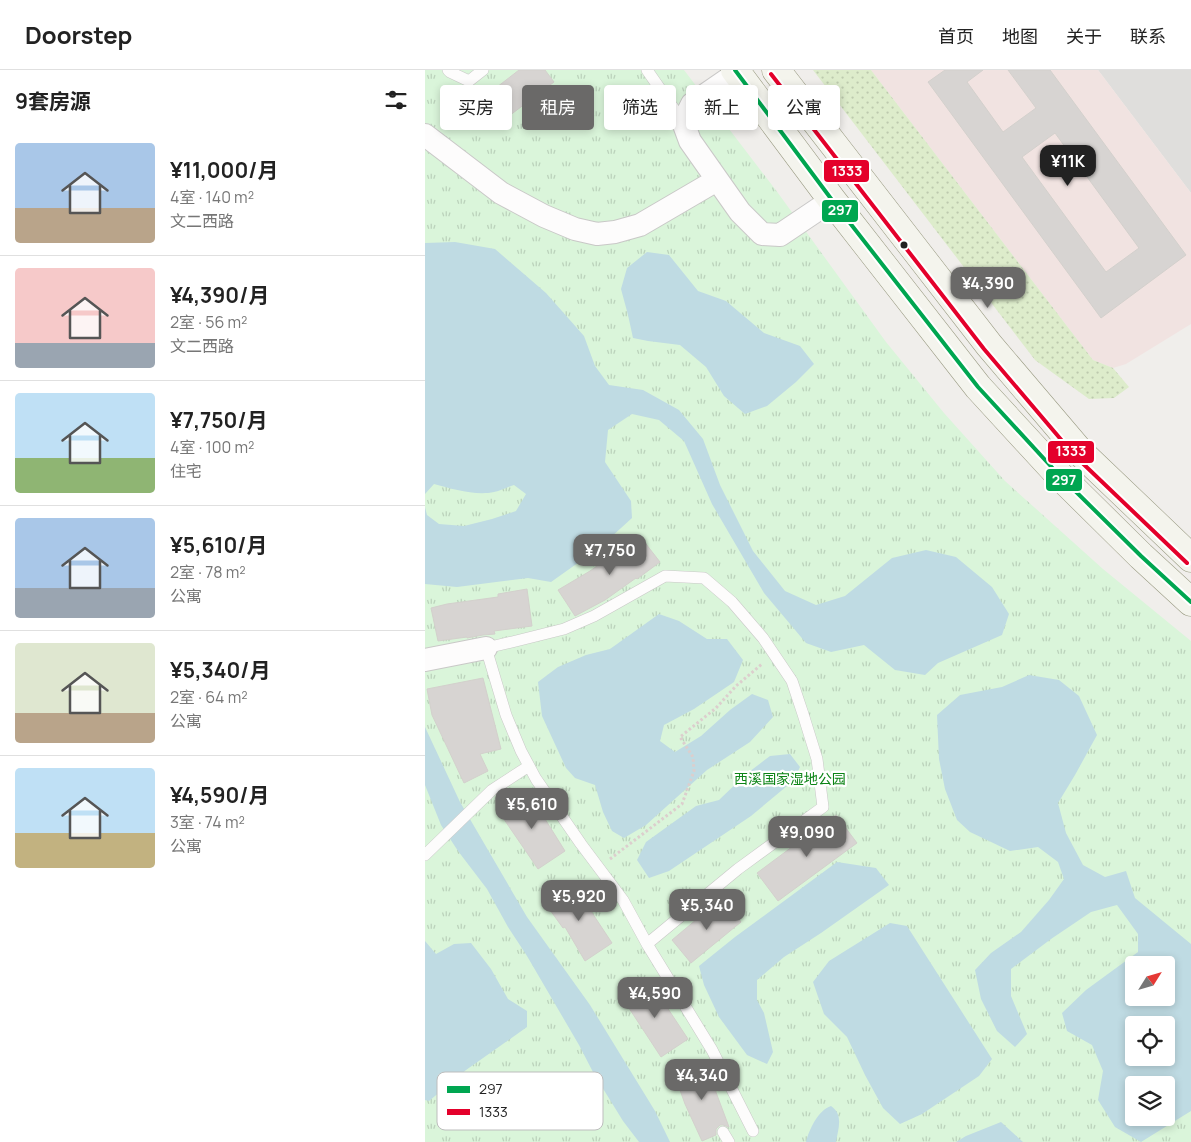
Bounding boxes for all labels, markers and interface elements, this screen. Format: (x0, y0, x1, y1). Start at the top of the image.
text: Doorstep (25, 18, 132, 51)
text: 首页 (938, 24, 974, 48)
text: 地图 (1002, 24, 1038, 48)
text: 关于 (1066, 24, 1102, 48)
text: 联系 (1130, 24, 1166, 48)
chip: 买房 (440, 85, 512, 130)
chip: 租房 (522, 85, 594, 130)
chip: 筛选 (604, 85, 676, 130)
chip: 新上 (686, 85, 758, 130)
chip: 公寓 (768, 85, 840, 130)
icon: filters (382, 86, 410, 114)
text: 9套房源 (15, 87, 91, 115)
pin: ¥11K (1038, 144, 1098, 187)
text: ¥11K (1051, 150, 1085, 172)
text: ¥11,000/月 (170, 156, 278, 184)
line badge: 1333 (823, 159, 870, 183)
text: 1333 (832, 161, 862, 180)
icon: home (55, 163, 115, 223)
text: 4室 · 140 m² (170, 186, 254, 208)
line badge: 297 (821, 199, 859, 223)
text: 297 (828, 200, 852, 219)
text: 文二西路 (170, 210, 234, 232)
unlabelled marker (899, 240, 909, 250)
pin: ¥4,390 (947, 266, 1029, 309)
text: ¥4,390 (962, 272, 1014, 294)
text: ¥4,390/月 (170, 281, 269, 309)
icon: home (55, 288, 115, 348)
text: 2室 · 56 m² (170, 311, 247, 333)
text: 文二西路 (170, 335, 234, 357)
text: ¥7,750/月 (170, 406, 268, 434)
icon: home (55, 413, 115, 473)
text: 4室 · 100 m² (170, 436, 254, 458)
line badge: 1333 (1047, 440, 1095, 464)
text: 1333 (1056, 441, 1086, 460)
text: 住宅 (170, 460, 202, 482)
line badge: 297 (1045, 468, 1083, 492)
text: 297 (1052, 470, 1076, 489)
text: ¥5,610/月 (170, 531, 267, 559)
pin: ¥7,750 (569, 534, 651, 576)
icon: home (55, 538, 115, 598)
text: ¥7,750 (584, 539, 636, 561)
text: 2室 · 78 m² (170, 561, 246, 583)
text: 公寓 (170, 585, 202, 607)
text: ¥5,340/月 (170, 656, 270, 684)
icon: home (55, 663, 115, 723)
text: 2室 · 64 m² (170, 686, 248, 708)
text: 公寓 (170, 710, 202, 732)
park label: 西溪国家湿地公园 (734, 769, 846, 788)
text: ¥4,590/月 (170, 781, 269, 809)
icon: home (55, 788, 115, 848)
pin: ¥5,610 (491, 788, 573, 830)
text: ¥5,610 (506, 793, 558, 815)
text: 3室 · 74 m² (170, 811, 245, 833)
pin: ¥9,090 (766, 816, 848, 858)
text: ¥9,090 (779, 821, 835, 843)
text: 公寓 (170, 835, 202, 857)
pin: ¥5,920 (538, 880, 620, 922)
text: ¥5,920 (552, 885, 606, 907)
pin: ¥5,340 (666, 888, 748, 931)
text: ¥5,340 (680, 894, 734, 916)
north arrow (1125, 956, 1175, 1006)
map controls (1125, 956, 1175, 1126)
pin: ¥4,590 (614, 976, 696, 1019)
text: ¥4,590 (629, 982, 681, 1004)
button: locate (1125, 1016, 1175, 1066)
pin: ¥4,340 (661, 1058, 743, 1101)
text: ¥4,340 (676, 1064, 728, 1086)
legend (437, 1072, 603, 1130)
button: layers (1125, 1076, 1175, 1126)
text: 297 (479, 1079, 503, 1098)
text: 1333 (479, 1102, 508, 1121)

